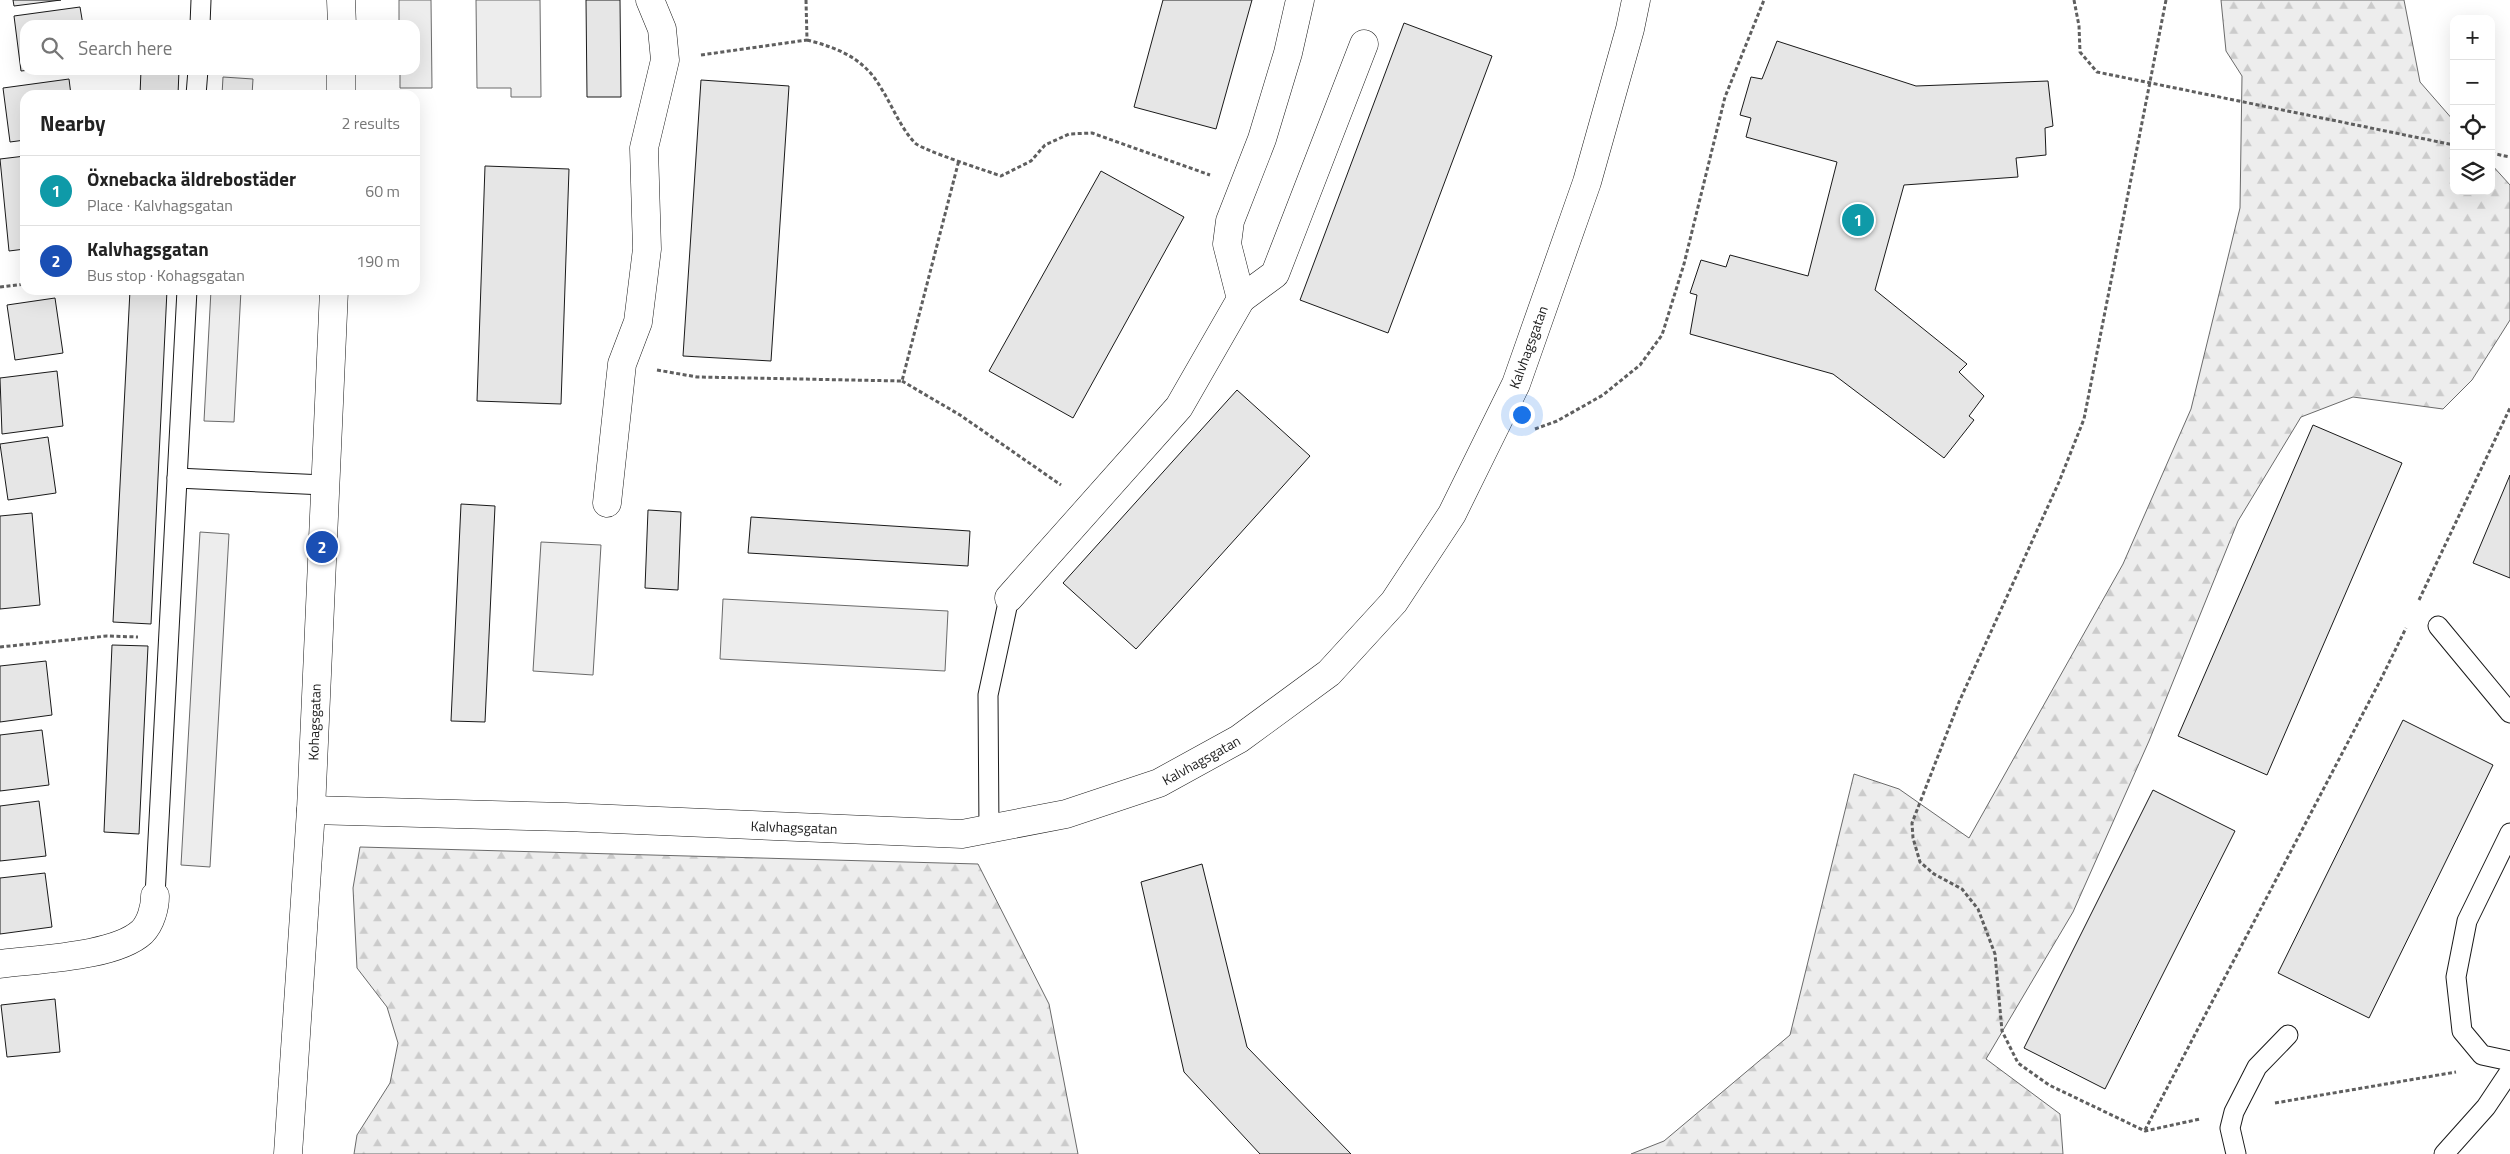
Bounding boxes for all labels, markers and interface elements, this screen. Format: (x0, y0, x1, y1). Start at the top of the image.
map controls (2450, 15, 2495, 195)
button: + (2450, 15, 2495, 60)
search box (20, 20, 420, 75)
text: Search here (78, 33, 172, 62)
icon: search (38, 34, 66, 62)
button: − (2450, 60, 2495, 105)
button: locate (2450, 105, 2495, 150)
text: Nearby (40, 107, 105, 139)
text: 2 results (341, 111, 400, 135)
button: layers (2450, 150, 2495, 195)
text: Öxnebacka äldrebostäder (87, 164, 296, 193)
text: 1 (52, 179, 60, 203)
text: 60 m (365, 179, 400, 203)
text: Place · Kalvhagsgatan (87, 193, 233, 217)
pin: 1 (1842, 201, 1874, 239)
text: Kalvhagsgatan (87, 234, 209, 263)
text: 2 (52, 249, 60, 273)
text: 190 m (356, 249, 400, 273)
text: Bus stop · Kohagsgatan (87, 263, 245, 287)
street label: Kalvhagsgatan (1503, 303, 1553, 391)
your location (1509, 402, 1535, 428)
pin: 2 (306, 528, 338, 566)
street label: Kohagsgatan (302, 683, 326, 761)
street label: Kalvhagsgatan (1158, 730, 1244, 790)
street label: Kalvhagsgatan (750, 815, 838, 839)

